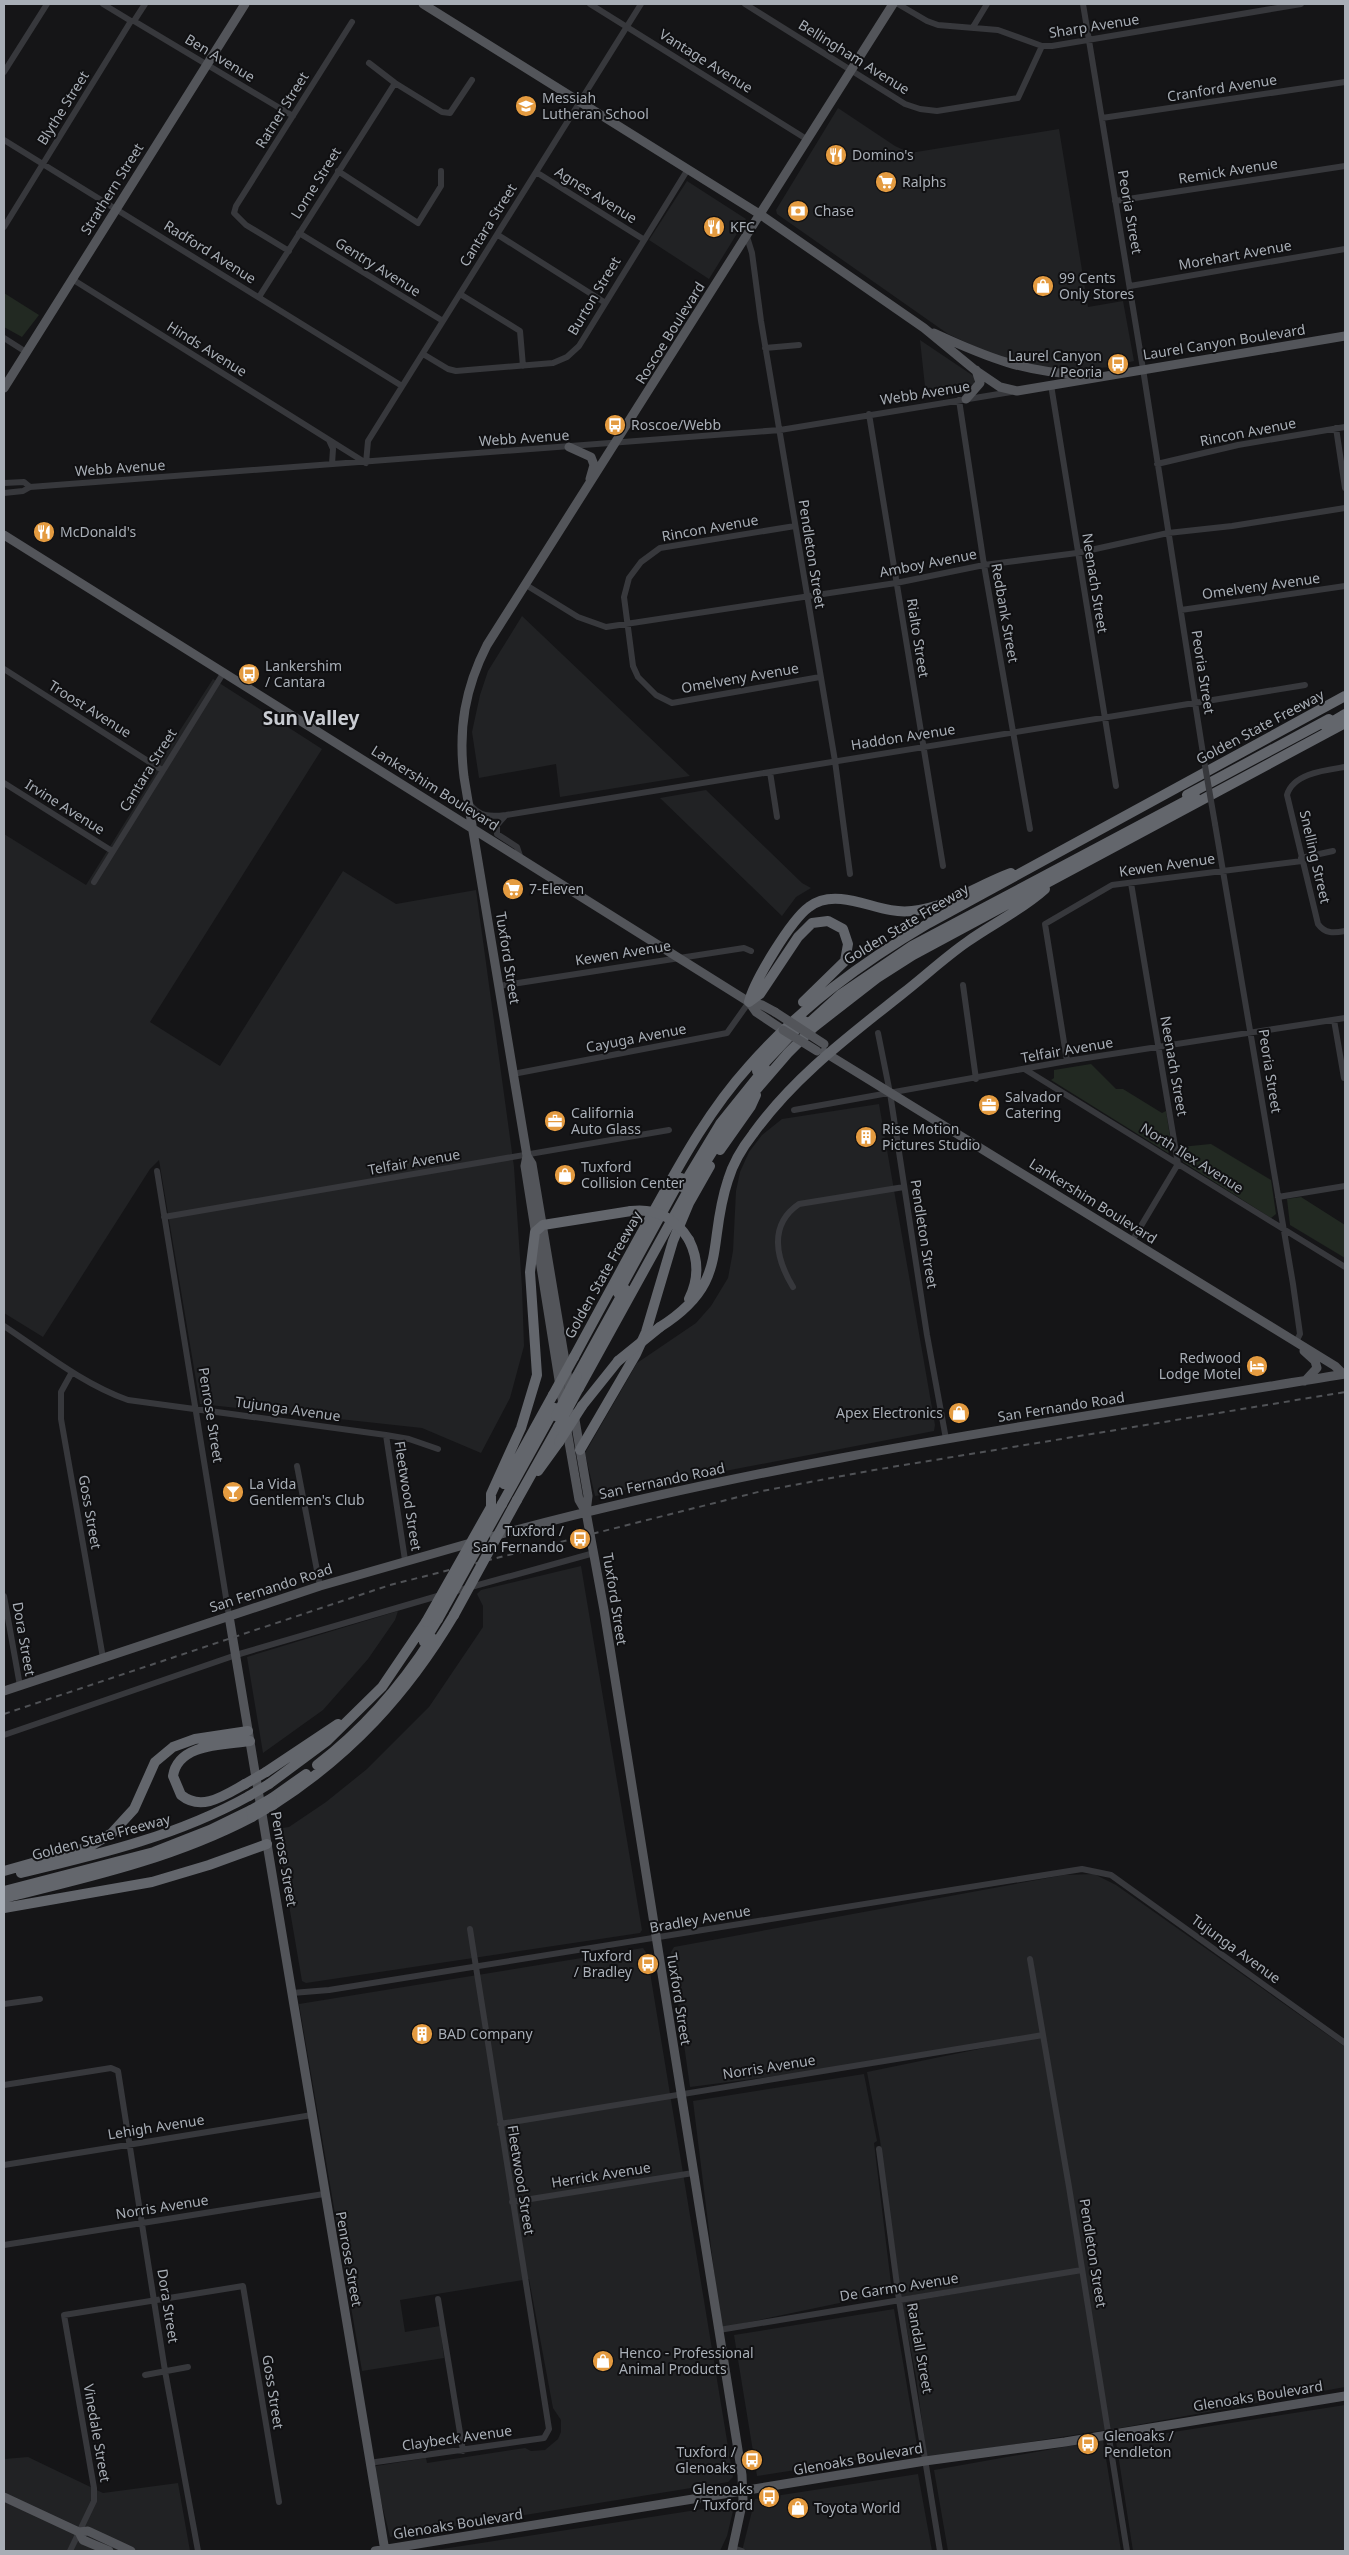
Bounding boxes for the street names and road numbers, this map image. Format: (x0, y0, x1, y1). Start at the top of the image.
street label: Sharp Avenue (1047, 9, 1141, 42)
street label: Bellingham Avenue (795, 15, 913, 98)
street label: Vantage Avenue (656, 24, 757, 97)
street label: Ben Avenue (182, 29, 259, 86)
street label: Blythe Street (32, 67, 93, 148)
street label: Ratner Street (251, 68, 313, 152)
street label: Cranford Avenue (1166, 69, 1278, 106)
street label: Strathern Street (76, 139, 147, 238)
street label: Lorne Street (286, 143, 345, 222)
street label: Remick Avenue (1177, 153, 1279, 188)
street label: Agnes Avenue (552, 162, 641, 227)
street label: Peoria Street (1114, 169, 1147, 255)
street label: Cantara Street (455, 180, 521, 270)
street label: Radford Avenue (161, 216, 260, 288)
street label: Gentry Avenue (332, 233, 425, 301)
street label: Morehart Avenue (1177, 235, 1293, 274)
street label: Burton Street (563, 253, 624, 339)
street label: Roscoe Boulevard (630, 278, 709, 387)
street label: Hinds Avenue (164, 316, 251, 381)
street label: Laurel Canyon Boulevard (1141, 319, 1307, 364)
street label: Webb Avenue (879, 376, 971, 409)
street label: Rincon Avenue (1198, 413, 1298, 450)
street label: Webb Avenue (478, 425, 570, 450)
street label: Webb Avenue (74, 455, 166, 480)
street label: Pendleton Street (795, 498, 830, 610)
street label: Rincon Avenue (660, 510, 760, 545)
street label: Neenach Street (1078, 532, 1113, 634)
street label: Amboy Avenue (878, 544, 978, 581)
street label: Redbank Street (987, 562, 1024, 664)
street label: Omelveny Avenue (1201, 568, 1321, 603)
street label: Rialto Street (903, 597, 934, 679)
street label: Peoria Street (1187, 629, 1220, 715)
street label: Omelveny Avenue (680, 658, 800, 697)
street label: Troost Avenue (45, 676, 135, 742)
street label: Golden State Freeway (1192, 684, 1328, 768)
street label: Haddon Avenue (849, 719, 957, 754)
street label: Cantara Street (115, 725, 181, 815)
street label: Lankershim Boulevard (368, 741, 503, 835)
street label: Irvine Avenue (22, 775, 109, 839)
street label: Snelling Street (1296, 808, 1335, 905)
street label: Kewen Avenue (1118, 848, 1216, 881)
street label: Golden State Freeway (840, 878, 972, 968)
street label: Tuxford Street (492, 910, 525, 1005)
street label: Kewen Avenue (574, 936, 672, 969)
street label: Neenach Street (1156, 1015, 1193, 1117)
street label: Cayuga Avenue (584, 1018, 688, 1057)
street label: Peoria Street (1254, 1028, 1287, 1114)
street label: Telfair Avenue (1019, 1032, 1115, 1067)
street label: North Ilex Avenue (1137, 1118, 1248, 1197)
street label: Telfair Avenue (366, 1144, 462, 1179)
street label: Lankershim Boulevard (1026, 1154, 1161, 1248)
street label: Pendleton Street (907, 1178, 942, 1290)
street label: Golden State Freeway (560, 1207, 646, 1342)
street label: Penrose Street (195, 1366, 228, 1464)
street label: San Fernando Road (996, 1387, 1126, 1426)
street label: Tujunga Avenue (234, 1392, 342, 1425)
street label: Fleetwood Street (390, 1440, 427, 1552)
street label: San Fernando Road (597, 1458, 727, 1503)
street label: Goss Street (75, 1473, 106, 1550)
street label: Tuxford Street (599, 1551, 632, 1646)
street label: San Fernando Road (207, 1559, 335, 1616)
street label: Dora Street (9, 1600, 40, 1677)
street label: Golden State Freeway (30, 1809, 173, 1864)
street label: Penrose Street (267, 1810, 302, 1908)
street label: Bradley Avenue (648, 1900, 752, 1937)
street label: Tujunga Avenue (1188, 1910, 1285, 1987)
street label: Tuxford Street (663, 1951, 696, 2046)
street label: Norris Avenue (721, 2050, 817, 2083)
street label: Lehigh Avenue (106, 2109, 206, 2144)
street label: Fleetwood Street (503, 2124, 540, 2236)
street label: Herrick Avenue (550, 2157, 652, 2192)
street label: Norris Avenue (114, 2190, 210, 2223)
street label: Pendleton Street (1076, 2197, 1111, 2309)
street label: Penrose Street (332, 2210, 367, 2308)
street label: Dora Street (153, 2268, 184, 2344)
street label: De Garmo Avenue (838, 2268, 960, 2305)
street label: Randall Street (903, 2301, 938, 2395)
street label: Goss Street (258, 2353, 289, 2430)
street label: Glenoaks Boulevard (1192, 2376, 1324, 2415)
street label: Vinedale Street (80, 2382, 115, 2483)
street label: Claybeck Avenue (401, 2420, 513, 2455)
street label: Glenoaks Boulevard (792, 2438, 924, 2479)
street label: Glenoaks Boulevard (392, 2504, 524, 2543)

